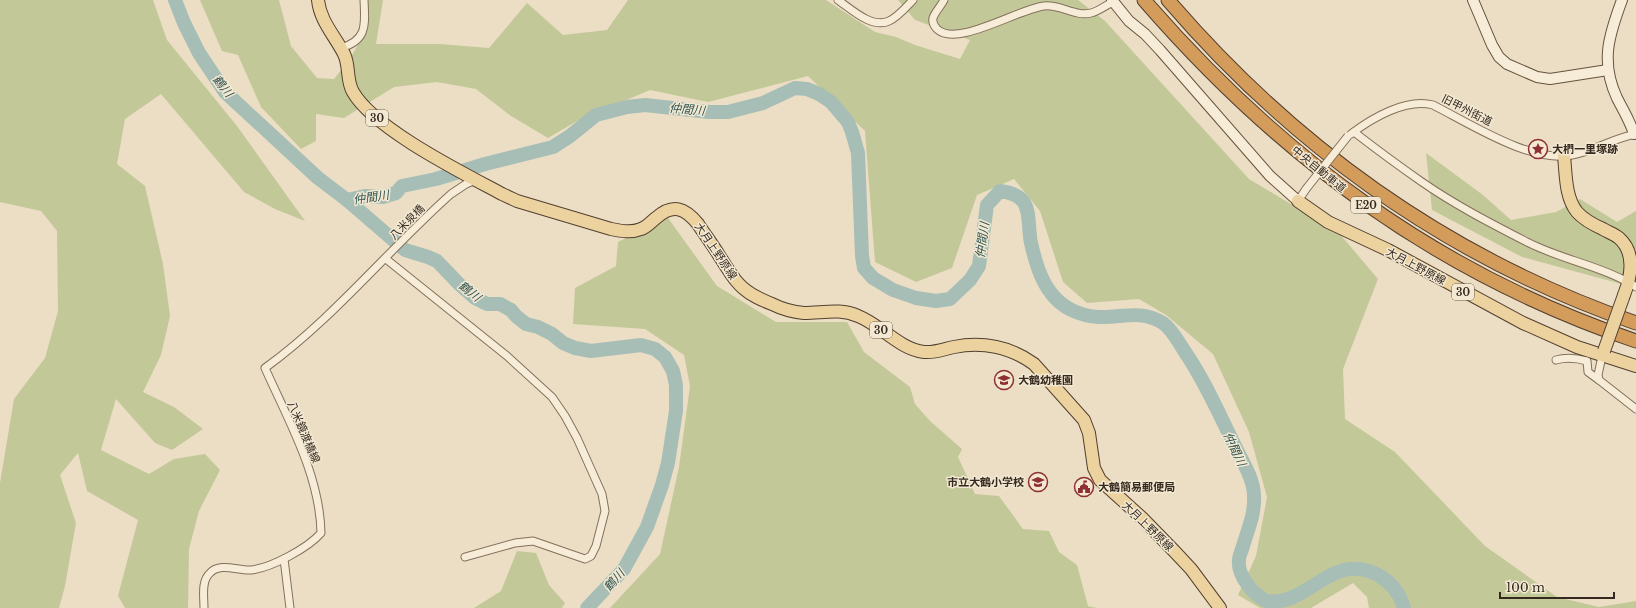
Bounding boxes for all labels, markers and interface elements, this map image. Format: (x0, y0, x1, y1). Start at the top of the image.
water label: 鶴川 (210, 72, 238, 102)
street label: 旧甲州街道 (1439, 91, 1495, 129)
water label: 仲間川 (668, 100, 708, 118)
road number: 30 (366, 110, 388, 126)
place icon: 大椚一里塚跡 (1527, 138, 1549, 160)
place label: 大椚一里塚跡 (1552, 142, 1618, 156)
street label: 中央自動車道 (1289, 143, 1349, 195)
water label: 仲間川 (352, 187, 392, 207)
road number: E20 (1351, 197, 1381, 213)
street label: 八米泉橋 (386, 201, 428, 243)
water label: 仲間川 (972, 219, 992, 259)
street label: 大月上野原線 (692, 220, 740, 282)
street label: 大月上野原線 (1384, 244, 1448, 288)
water label: 鶴川 (456, 278, 486, 306)
road number: 30 (1452, 284, 1474, 300)
road number: 30 (870, 322, 892, 338)
school or university icon: 大鶴幼稚園 (993, 369, 1015, 391)
place label: 大鶴幼稚園 (1018, 373, 1073, 387)
street label: 八米鏡渡橋線 (285, 399, 323, 465)
water label: 仲間川 (1221, 430, 1250, 470)
school or university icon: 市立大鶴小学校 (1027, 471, 1049, 493)
place label: 市立大鶴小学校 (947, 475, 1024, 489)
public building icon: 大鶴簡易郵便局 (1073, 476, 1095, 498)
place label: 大鶴簡易郵便局 (1098, 480, 1175, 494)
street label: 大月上野原線 (1119, 498, 1177, 554)
water label: 鶴川 (600, 565, 629, 594)
scale bar (1500, 574, 1614, 600)
text: 100 m (1506, 580, 1545, 595)

